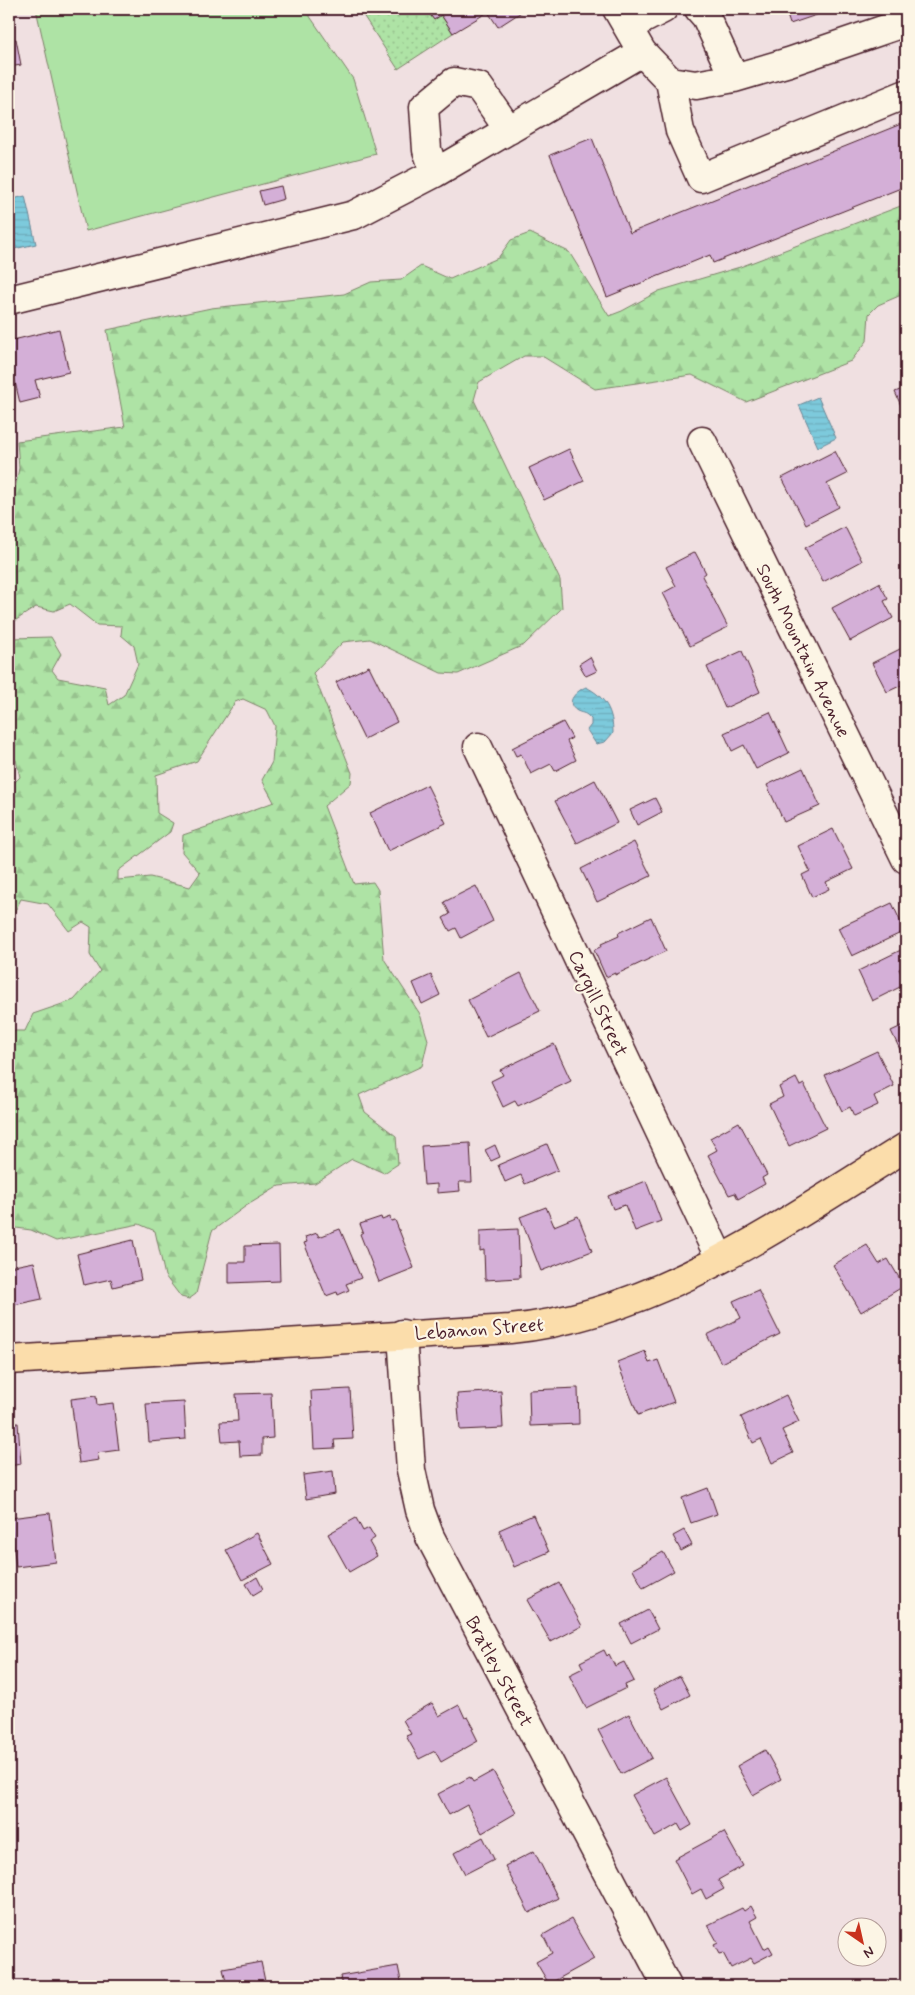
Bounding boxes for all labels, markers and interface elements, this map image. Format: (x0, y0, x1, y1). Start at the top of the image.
street label: South Mountain Avenue (750, 560, 856, 742)
street label: Cargill Street (560, 946, 633, 1062)
street label: Lebanon Street (414, 1313, 544, 1346)
street label: Bratley Street (459, 1612, 538, 1731)
north arrow (838, 1918, 888, 1968)
text: N (860, 1942, 878, 1962)

